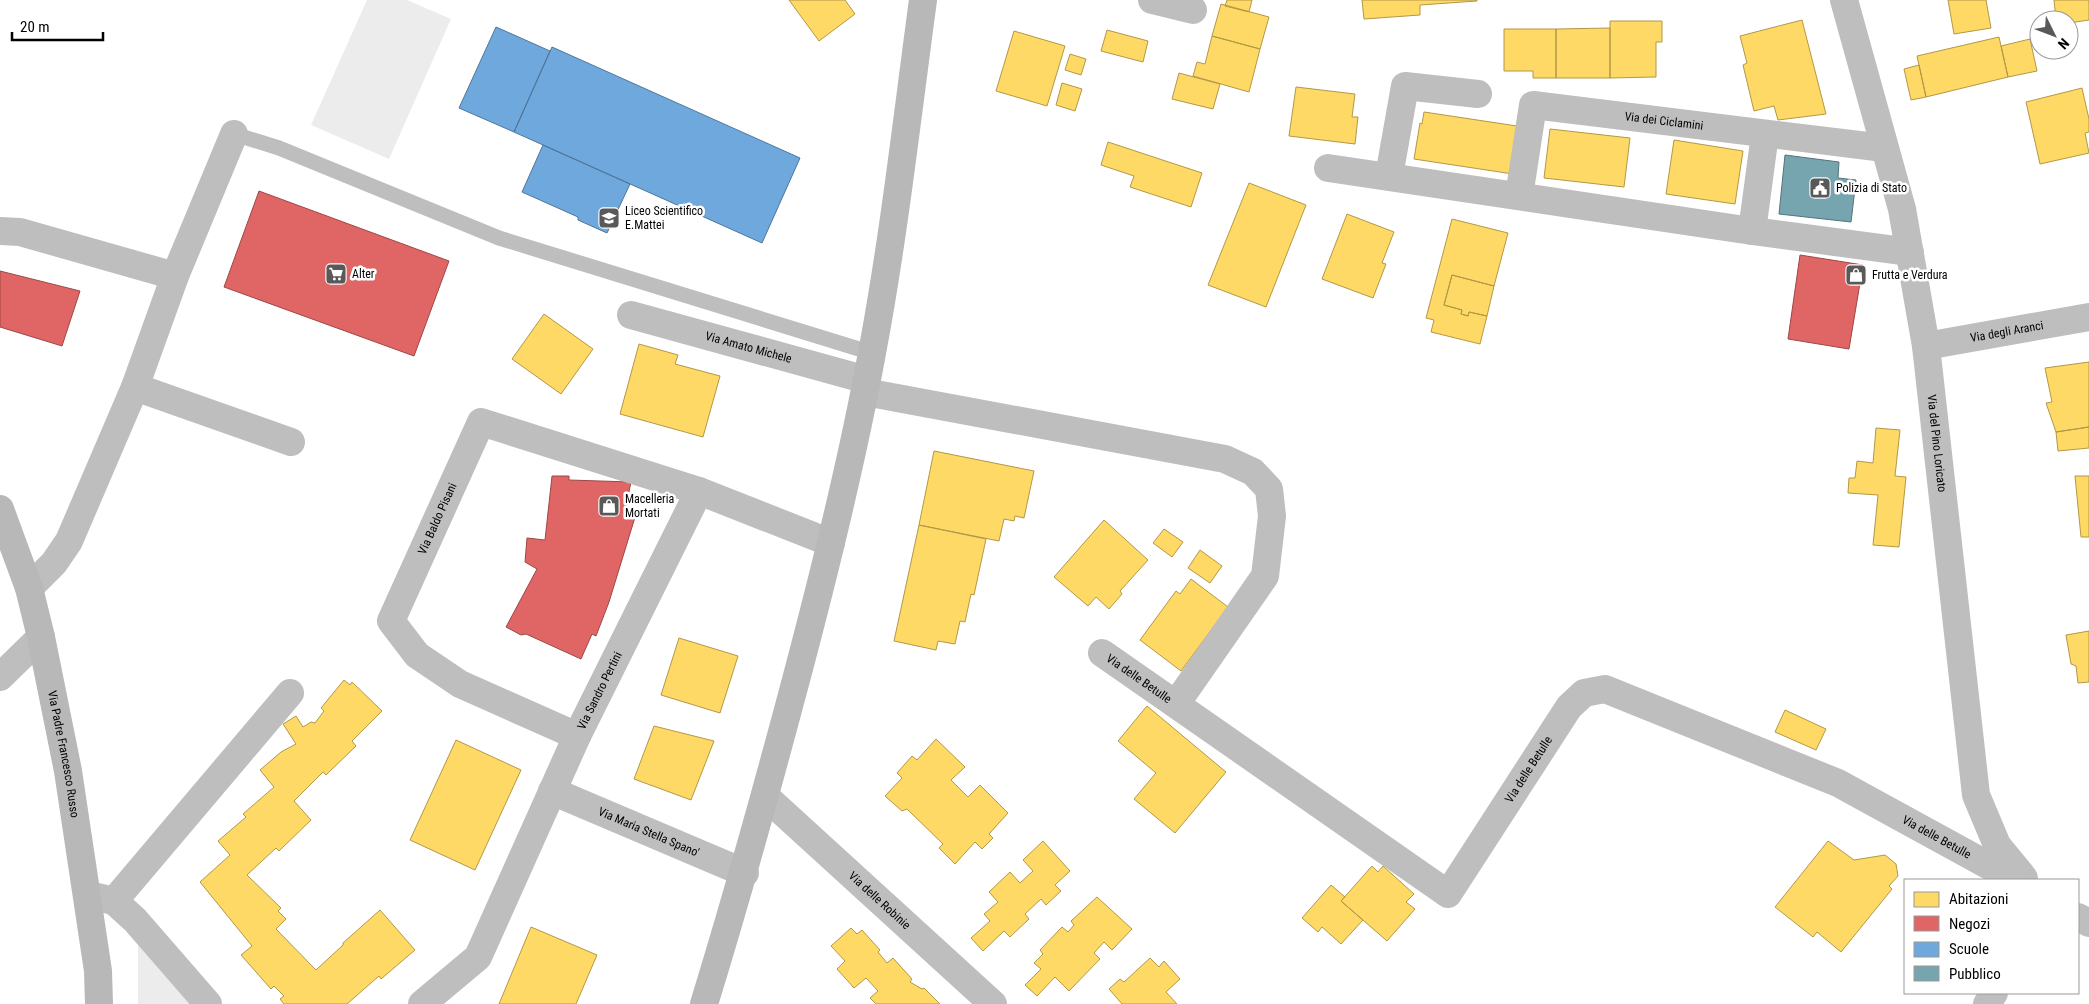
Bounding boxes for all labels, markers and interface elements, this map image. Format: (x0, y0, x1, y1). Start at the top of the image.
scale bar (12, 10, 104, 42)
north arrow (2029, 10, 2079, 60)
text: 20 m (20, 18, 50, 36)
text: N (2055, 35, 2072, 52)
street label: Via dei Ciclamini (1624, 109, 1704, 133)
public building icon: Polizia di Stato (1808, 176, 1832, 200)
place label: Polizia di Stato (1836, 181, 1907, 195)
place label: Liceo Scientifico E.Mattei (625, 204, 703, 232)
school or university icon: Liceo Scientifico E.Mattei (597, 206, 621, 230)
supermarket icon: Alter (324, 262, 348, 286)
shop icon: Frutta e Verdura (1844, 263, 1868, 287)
place label: Alter (352, 267, 375, 281)
place label: Frutta e Verdura (1872, 268, 1948, 282)
street label: Via degli Aranci (1969, 318, 2044, 345)
street label: Via Amato Michele (704, 329, 794, 366)
street label: Via del Pino Loricato (1924, 394, 1949, 493)
street label: Via Baldo Pisani (415, 481, 460, 557)
place label: Macelleria Mortati (625, 492, 675, 520)
shop icon: Macelleria Mortati (597, 494, 621, 518)
street label: Via Sandro Pertini (574, 649, 625, 732)
street label: Via delle Betulle (1104, 651, 1175, 706)
street label: Via Padre Francesco Russo (45, 689, 82, 819)
street label: Via delle Betulle (1502, 733, 1555, 805)
street label: Via Maria Stella Spano' (596, 804, 701, 860)
street label: Via delle Betulle (1900, 813, 1974, 862)
street label: Via delle Robinie (846, 869, 914, 932)
legend (1904, 879, 2079, 994)
text: Abitazioni (1949, 890, 2008, 908)
text: Negozi (1949, 915, 1990, 933)
text: Scuole (1949, 940, 1989, 958)
text: Pubblico (1949, 965, 2001, 983)

